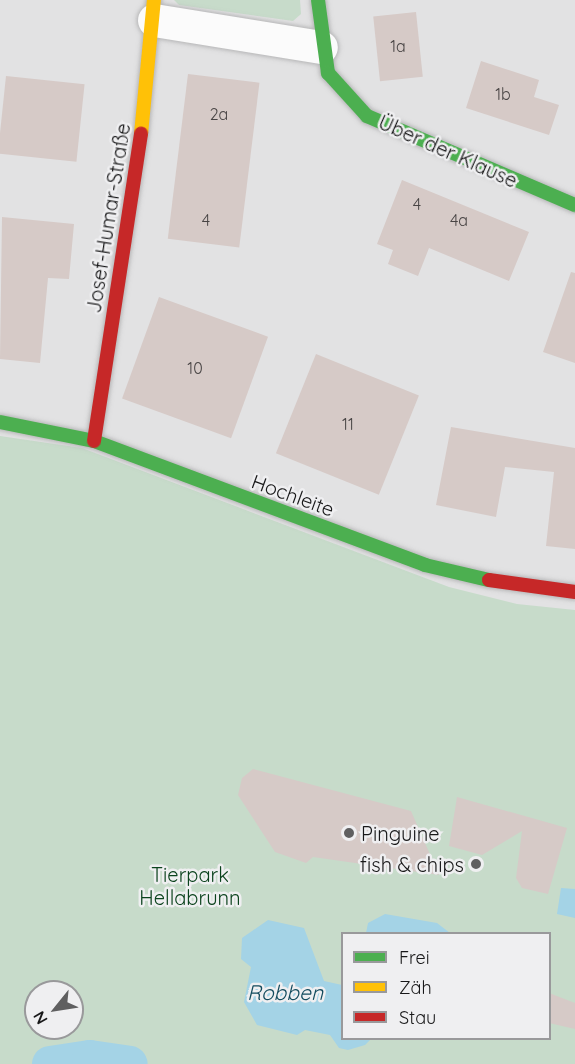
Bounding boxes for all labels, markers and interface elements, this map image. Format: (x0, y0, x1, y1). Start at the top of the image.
house number: 1a (390, 36, 406, 56)
house number: 1b (495, 84, 511, 104)
house number: 2a (210, 104, 228, 124)
street label: Über der Klause (375, 110, 521, 192)
street label: Josef-Humar-Straße (81, 121, 135, 315)
house number: 4 (413, 194, 421, 214)
house number: 4 (202, 210, 210, 230)
house number: 4a (450, 210, 468, 230)
house number: 10 (187, 358, 203, 378)
house number: 11 (342, 414, 354, 434)
street label: Hochleite (248, 469, 338, 521)
place label: Pinguine (361, 821, 440, 845)
marker: Pinguine (342, 826, 356, 840)
place label: fish & chips (360, 852, 464, 876)
marker: fish & chips (469, 857, 483, 871)
park label: Tierpark Hellabrunn (139, 862, 241, 909)
legend (341, 932, 551, 1040)
text: Frei (399, 946, 430, 969)
text: Zäh (399, 976, 432, 999)
water label: Robben (247, 979, 323, 1005)
north arrow (24, 980, 84, 1040)
text: Stau (399, 1006, 436, 1029)
text: N (29, 1008, 52, 1028)

